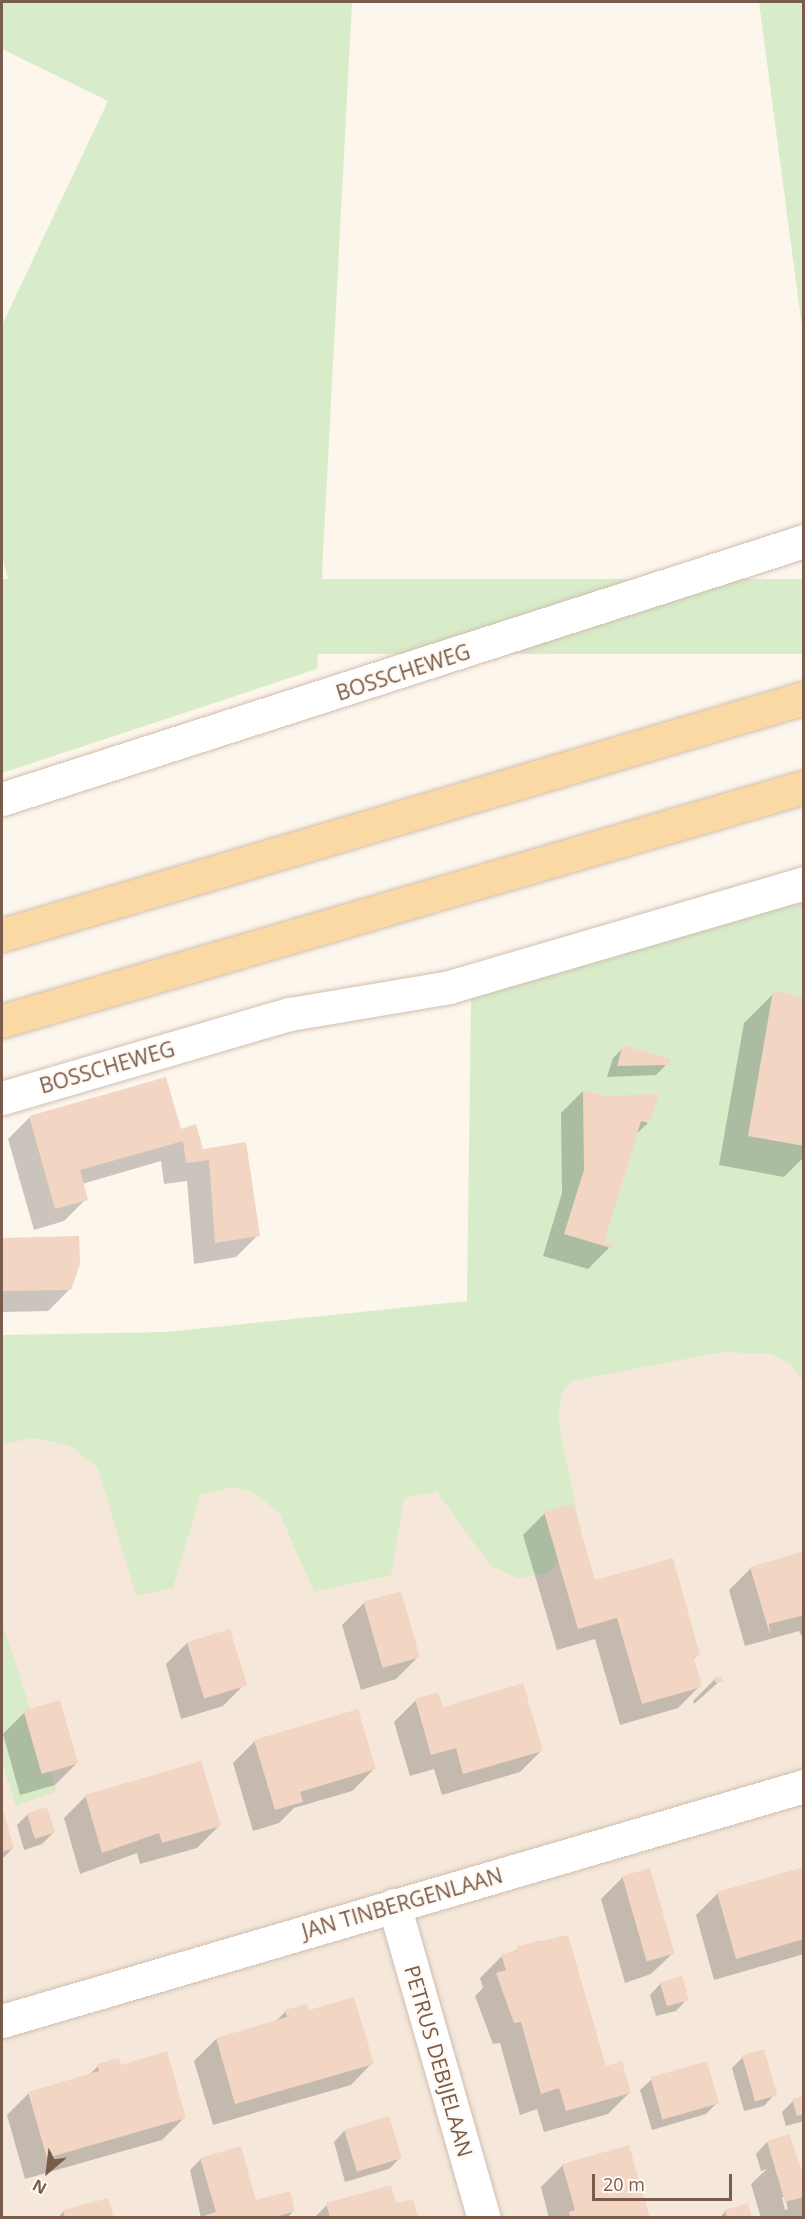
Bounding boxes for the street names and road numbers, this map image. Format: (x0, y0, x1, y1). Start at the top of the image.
street label: BOSSCHEWEG (333, 638, 473, 706)
street label: BOSSCHEWEG (36, 1036, 178, 1098)
street label: JAN TINBERGENLAAN (299, 1862, 505, 1944)
street label: PETRUS DEBIJELAAN (400, 1962, 478, 2160)

